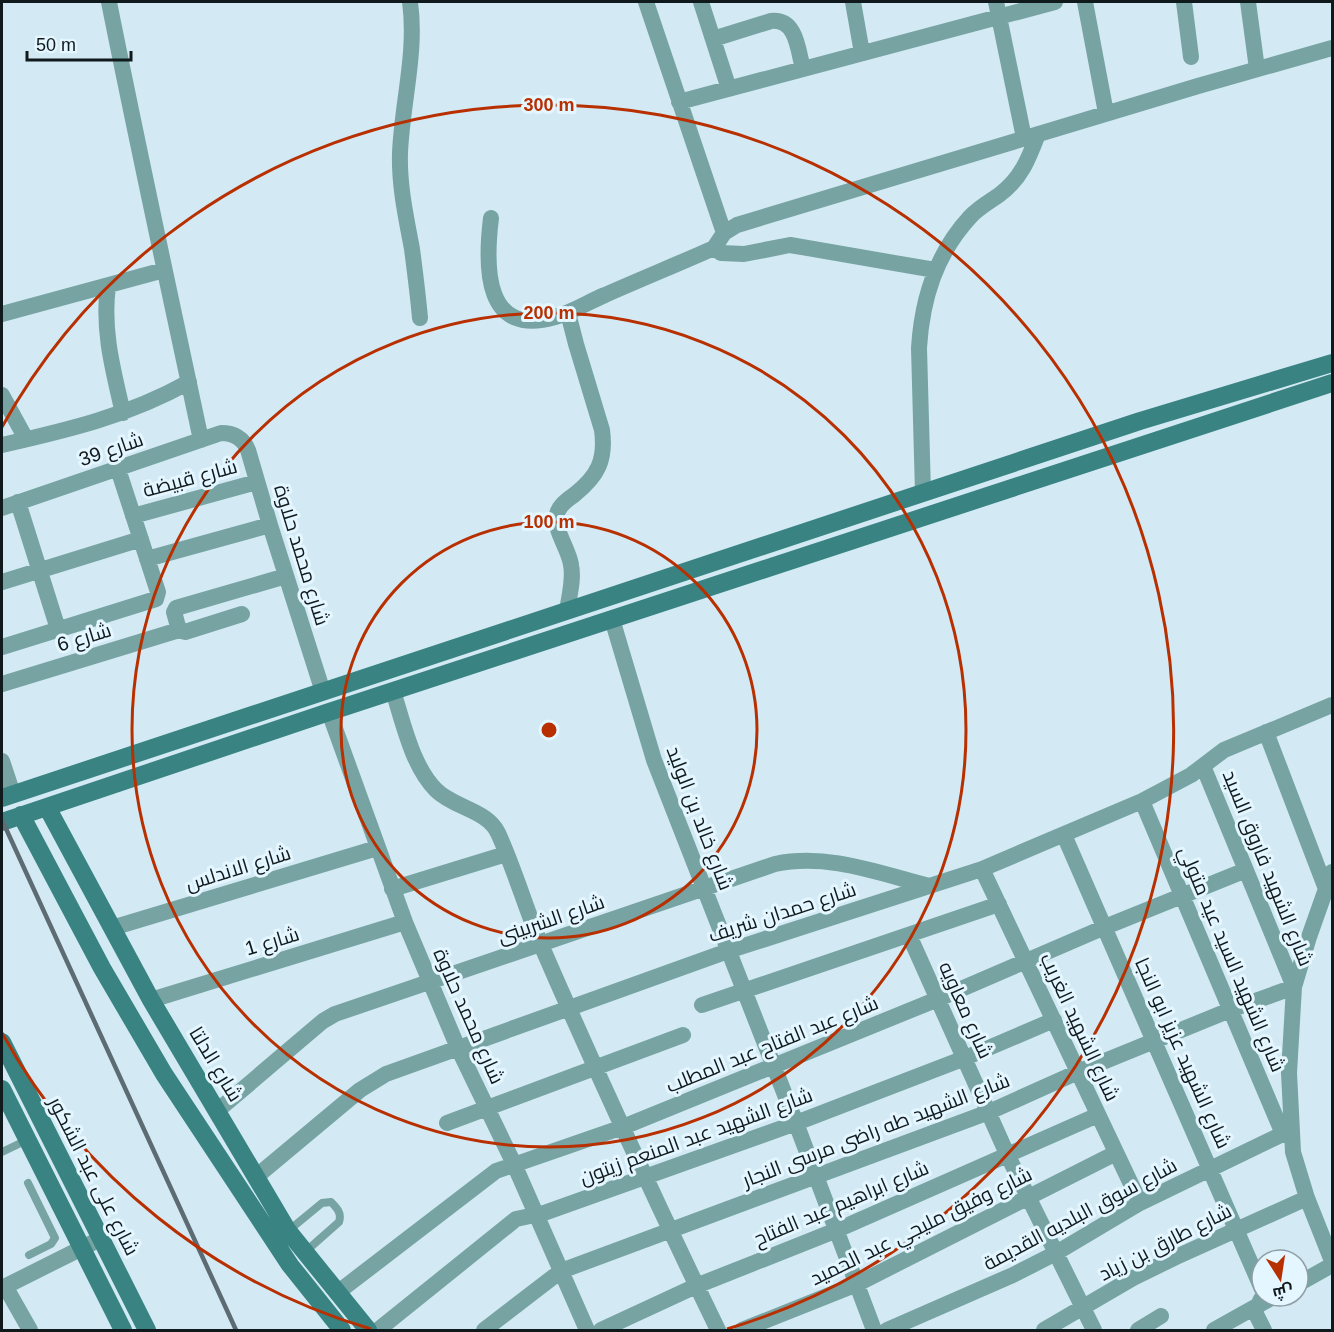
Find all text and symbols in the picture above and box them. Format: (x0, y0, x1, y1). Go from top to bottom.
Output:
scale bar (27, 24, 130, 62)
text: 50 m (36, 35, 76, 55)
text: 300 m (523, 95, 575, 115)
text: 200 m (523, 303, 575, 323)
street label: شارع 39 (76, 428, 147, 473)
street label: شارع قبيضة (140, 455, 240, 504)
street label: شارع محمد حلاوة (267, 482, 334, 629)
text: 100 m (523, 512, 575, 532)
street label: شارع 6 (54, 618, 115, 658)
centre of rings (539, 720, 559, 740)
street label: شارع خالد بن الوليد (660, 743, 738, 894)
street label: شارع الشهيد فاروق السيد (1216, 767, 1317, 970)
street label: شارع الاندلس (183, 842, 294, 897)
street label: شارع الشهيد السيد عيد متولي (1170, 843, 1290, 1077)
street label: شارع حمدان شريف (705, 878, 860, 949)
street label: شارع الشربينى (495, 890, 608, 950)
street label: شارع 1 (242, 922, 303, 962)
street label: شارع محمد حلاوة (427, 945, 509, 1088)
street label: شارع الشهيد الغريب (1033, 950, 1124, 1106)
street label: شارع الشهيد عزيز ابو النجا (1128, 954, 1235, 1153)
street label: شارع معاويه (932, 958, 997, 1063)
street label: شارع عبد الفتاح عبد المطلب (663, 991, 882, 1099)
street label: شارع الدلتا (183, 1023, 247, 1107)
street label: شارع الشهيد طه راضى مرسى النجار (738, 1069, 1014, 1194)
street label: شارع الشهيد عبد المنعم زيتون (576, 1084, 817, 1191)
street label: شارع على عبد الشكور (41, 1092, 143, 1260)
street label: شارع سوق البلديه القديمة (979, 1154, 1182, 1277)
street label: شارع ابراهيم عبد الفتاح (750, 1156, 933, 1253)
street label: شارع وفيق مليجي عبد الحميد (807, 1163, 1038, 1294)
street label: شارع طارق بن زياد (1095, 1199, 1236, 1288)
north arrow (1250, 1248, 1310, 1308)
text: ش (1271, 1281, 1295, 1303)

